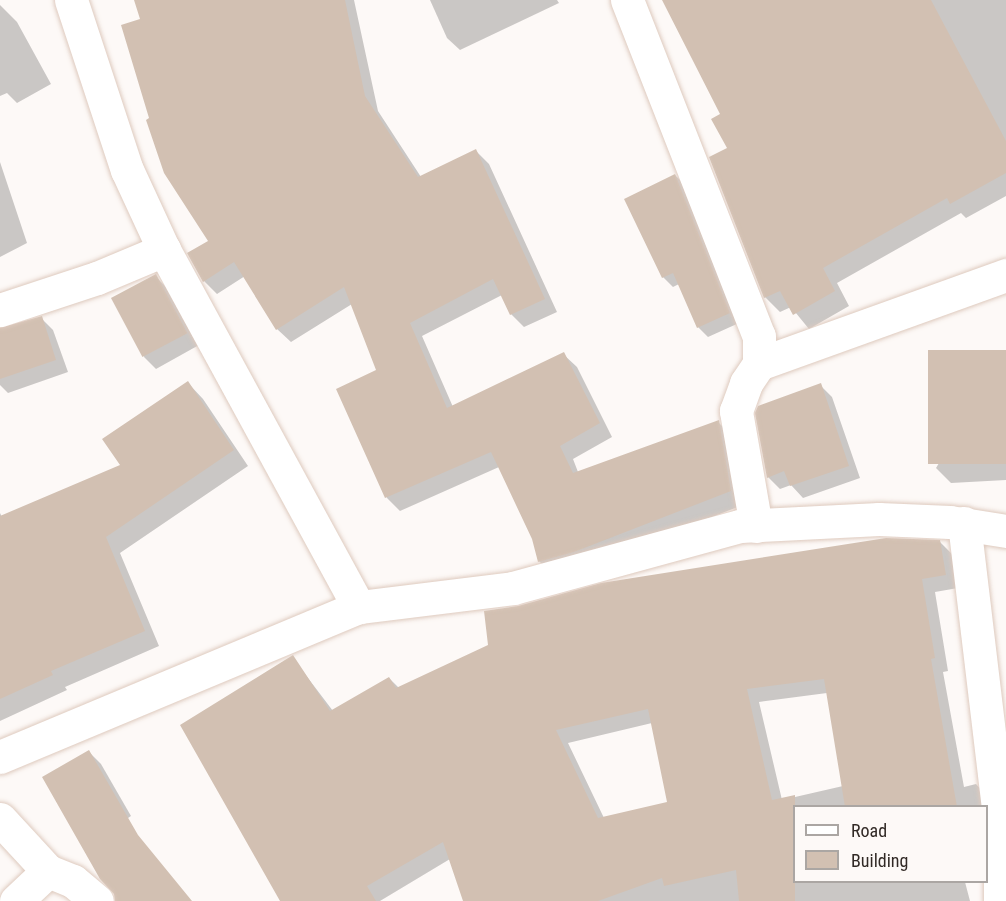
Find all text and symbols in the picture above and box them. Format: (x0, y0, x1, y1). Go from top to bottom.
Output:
legend (793, 805, 988, 883)
text: Road (851, 820, 887, 841)
text: Building (851, 850, 908, 871)

